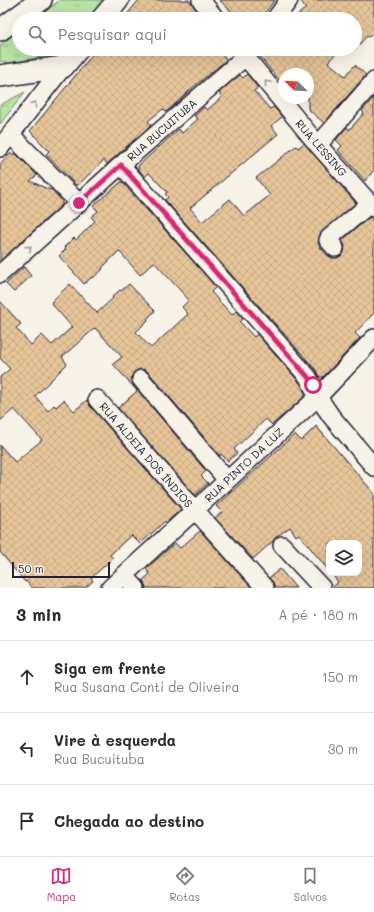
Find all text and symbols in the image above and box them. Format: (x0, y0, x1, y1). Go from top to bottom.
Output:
search box (12, 12, 362, 56)
icon: search (26, 23, 48, 45)
text: Pesquisar aqui (58, 24, 167, 44)
north arrow (278, 68, 314, 104)
one-way arrow (264, 80, 271, 88)
street label: RUA BUCUITUBA (124, 95, 200, 164)
one-way arrow (30, 101, 37, 108)
street label: RUA LESSING (292, 116, 350, 179)
route end (70, 194, 88, 212)
one-way arrow (24, 245, 32, 253)
route start (304, 376, 322, 394)
street label: RUA ALDEIA DOS ÍNDIOS (96, 399, 196, 511)
street label: RUA PINTO DA LUZ (201, 424, 287, 505)
map controls (326, 540, 362, 576)
button: layers (326, 540, 362, 576)
scale bar (12, 560, 110, 579)
text: 50 m (18, 561, 44, 576)
text: 3 min (16, 603, 61, 625)
text: A pé · 180 m (279, 606, 358, 623)
text: Siga em frente (54, 658, 166, 678)
icon: ahead (16, 666, 38, 688)
text: 150 m (322, 668, 358, 685)
text: Rua Susana Conti de Oliveira (54, 678, 240, 695)
text: Vire à esquerda (54, 730, 176, 750)
icon: left (16, 738, 38, 760)
text: 30 m (328, 740, 358, 757)
text: Rua Bucuituba (54, 750, 145, 767)
icon: arrive (16, 810, 38, 832)
text: Chegada ao destino (54, 811, 204, 831)
tab: Mapa (47, 865, 76, 904)
tab: Rotas (170, 865, 200, 904)
tab: Salvos (294, 865, 327, 904)

